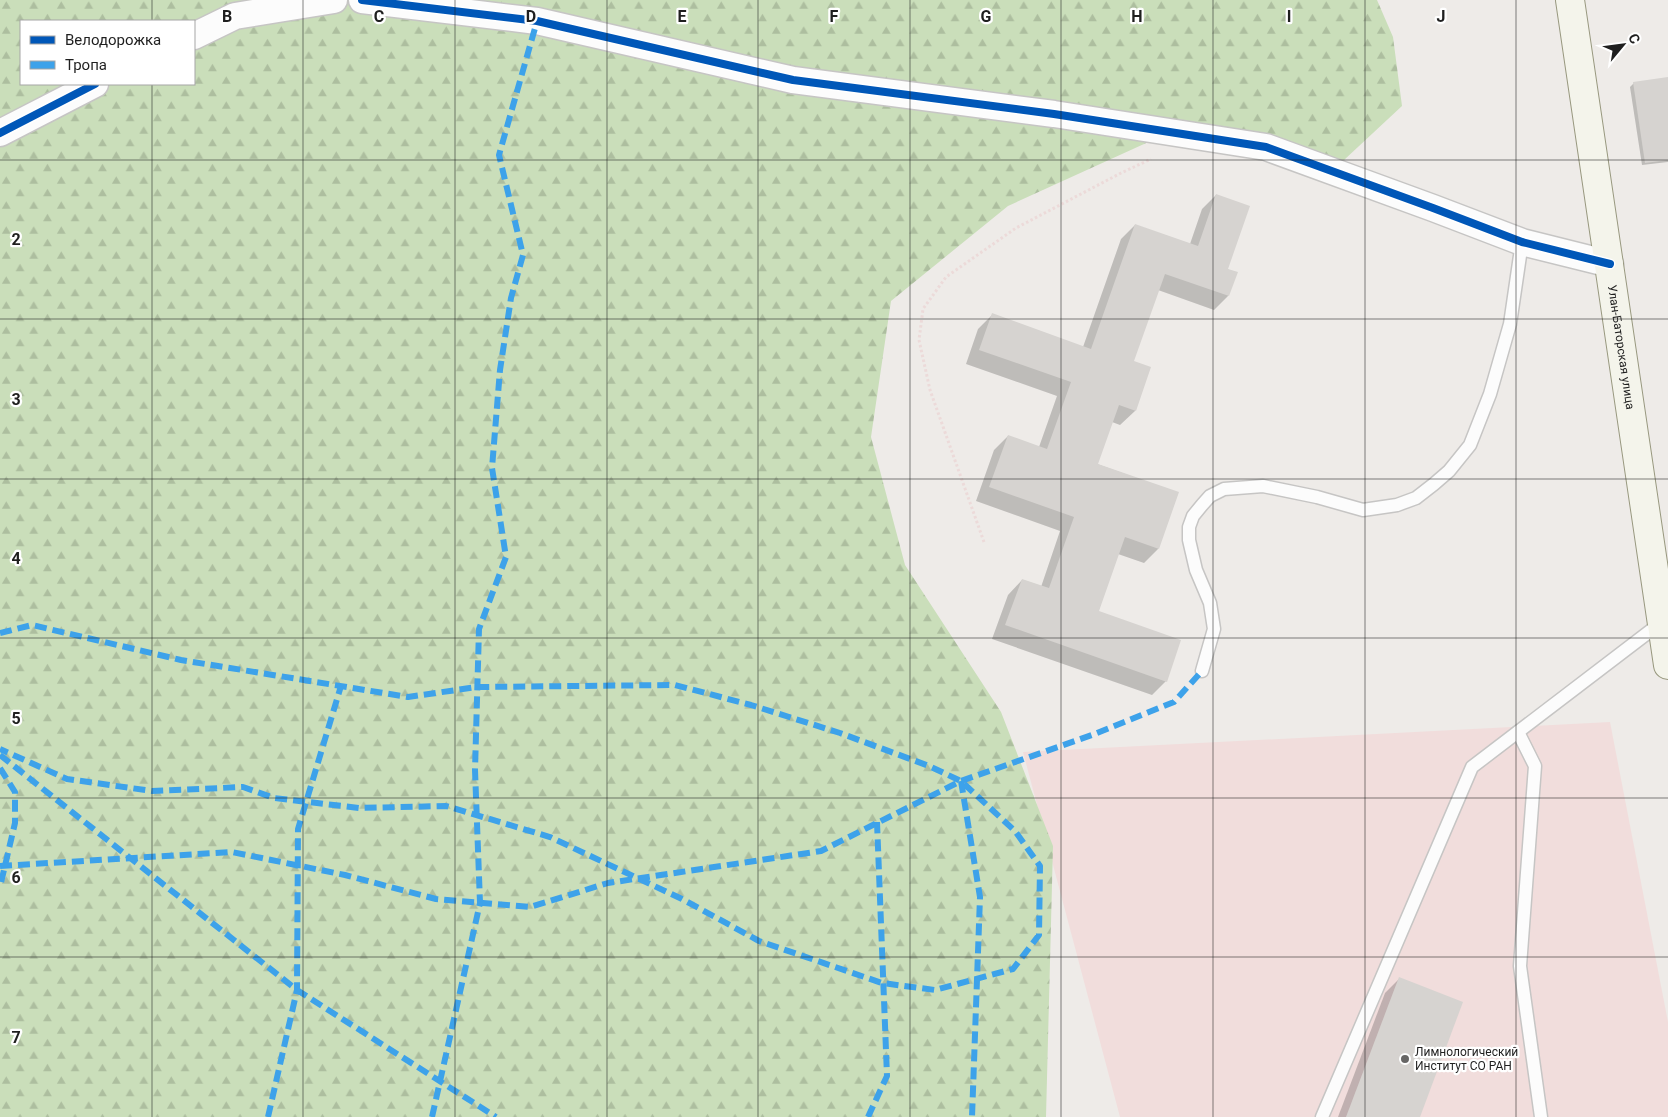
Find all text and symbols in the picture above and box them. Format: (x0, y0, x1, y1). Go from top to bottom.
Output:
text: B (222, 7, 232, 26)
text: C (374, 7, 384, 26)
text: D (526, 7, 536, 26)
text: E (678, 7, 687, 26)
text: F (830, 7, 839, 26)
text: G (981, 7, 992, 26)
text: H (1131, 7, 1143, 26)
text: I (1287, 7, 1291, 26)
text: J (1437, 7, 1445, 26)
legend (20, 20, 195, 85)
north arrow (1598, 20, 1648, 70)
text: Велодорожка (65, 31, 161, 49)
text: С (1625, 31, 1644, 47)
text: Тропа (65, 56, 107, 74)
text: 2 (11, 230, 21, 249)
street label: Улан-Баторская улица (1605, 284, 1637, 411)
text: 3 (11, 390, 21, 409)
text: 4 (11, 549, 21, 568)
text: 5 (11, 709, 21, 728)
text: 6 (11, 868, 21, 887)
text: 7 (11, 1028, 21, 1047)
place label: Лимнологический Институт СО РАН (1415, 1045, 1518, 1073)
marker: Лимнологический Институт СО РАН (1399, 1053, 1411, 1065)

